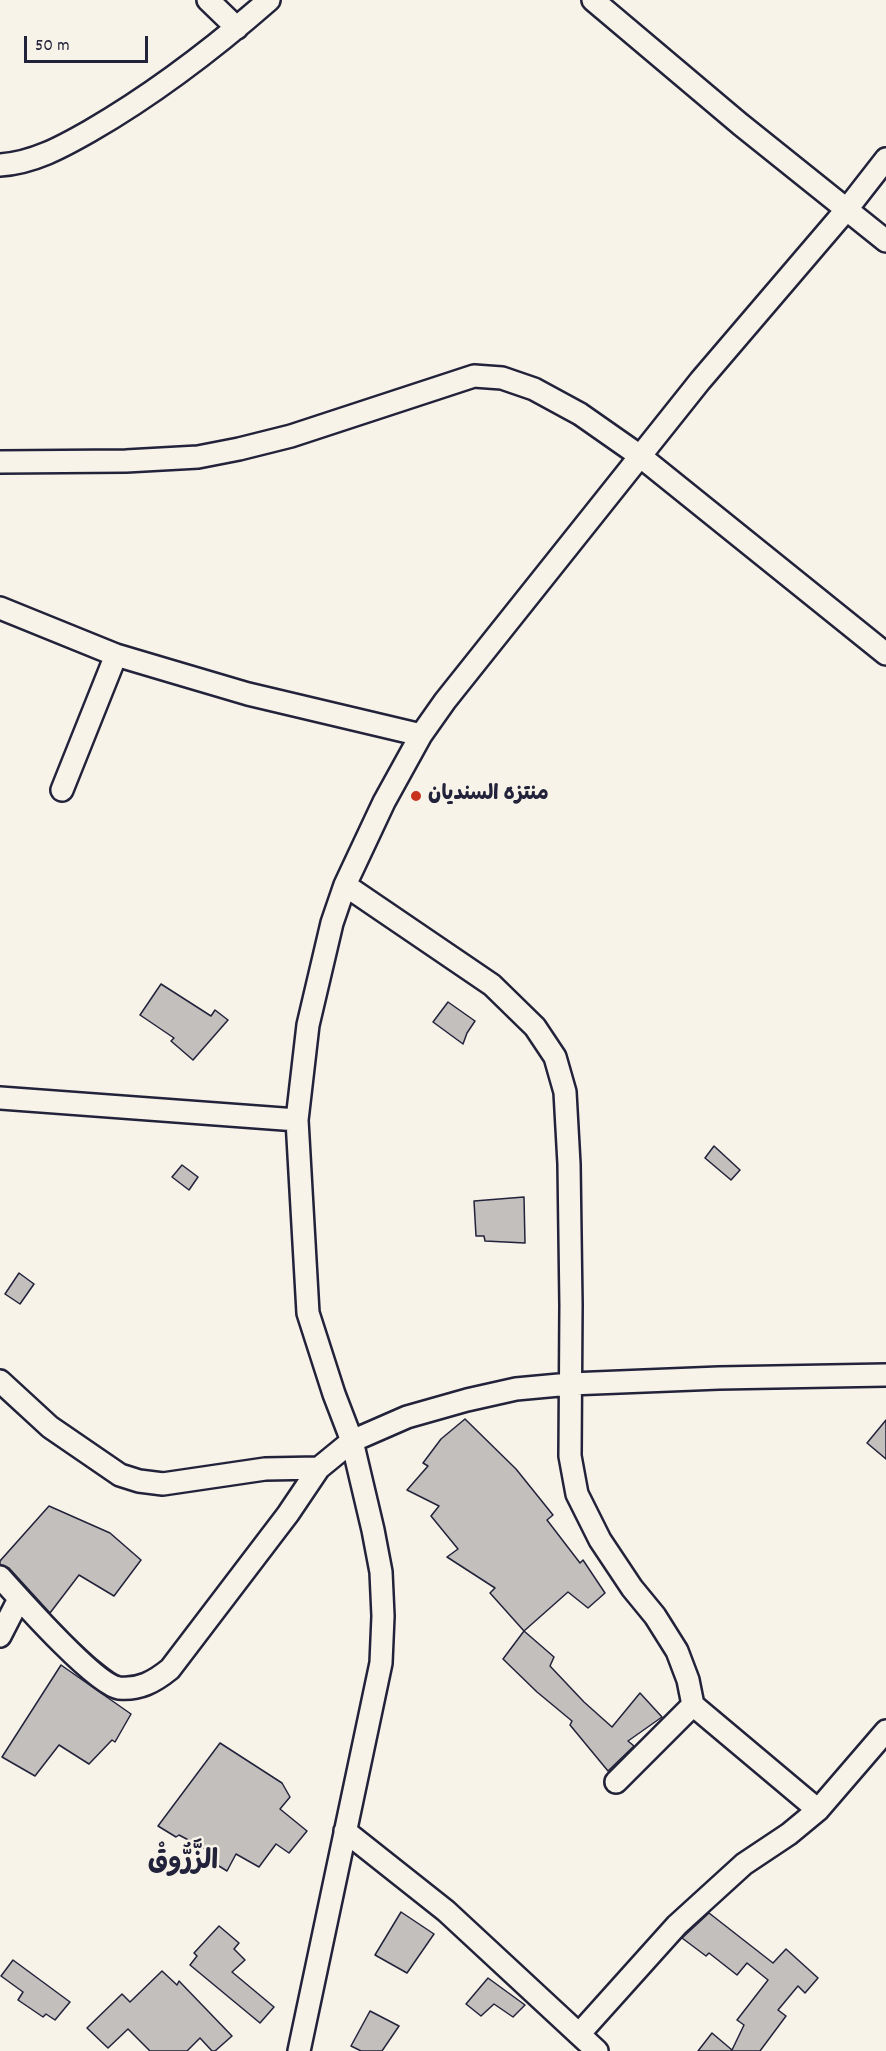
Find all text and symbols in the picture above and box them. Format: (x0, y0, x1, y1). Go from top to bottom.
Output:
scale bar (27, 24, 152, 62)
text: 50 m (35, 34, 70, 59)
place label: منتزه السنديان (428, 783, 549, 809)
marker: منتزه السنديان (409, 789, 423, 803)
district label: الزَّرُّوقْ (148, 1848, 218, 1880)

